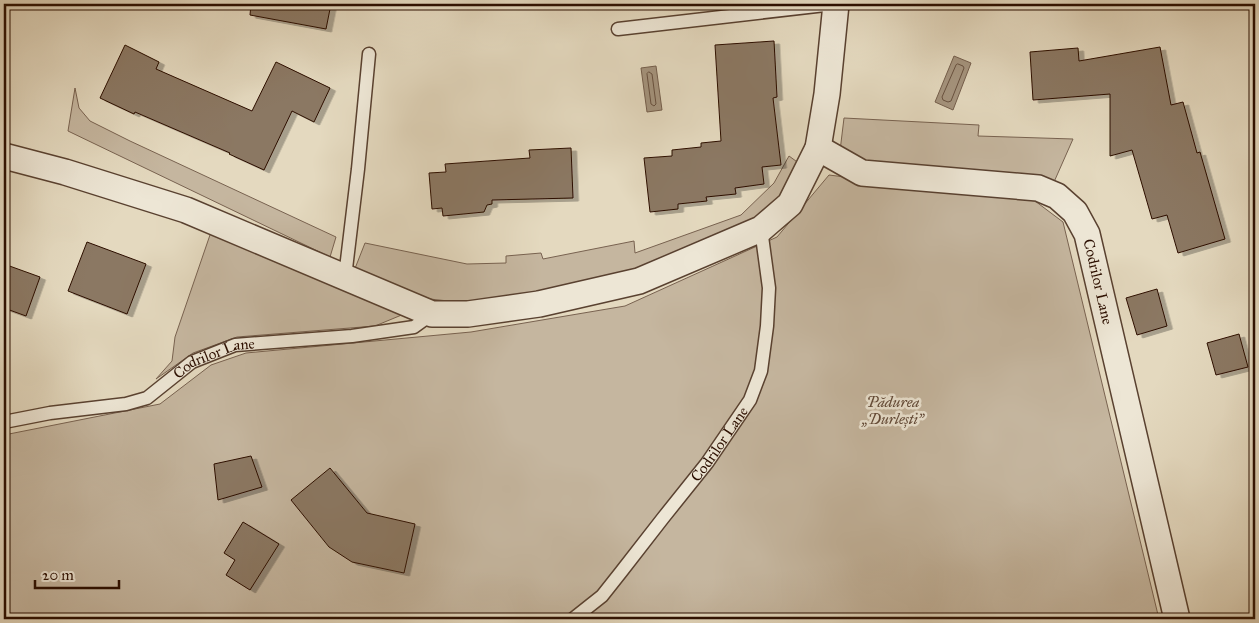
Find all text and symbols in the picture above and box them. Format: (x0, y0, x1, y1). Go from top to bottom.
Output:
street label: Codrilor Lane (1079, 237, 1117, 326)
street label: Codrilor Lane (169, 335, 255, 383)
park label: Pădurea „Durlești” (861, 393, 926, 428)
street label: Codrilor Lane (687, 403, 752, 485)
scale bar (35, 558, 119, 590)
text: 20 m (42, 566, 74, 584)

